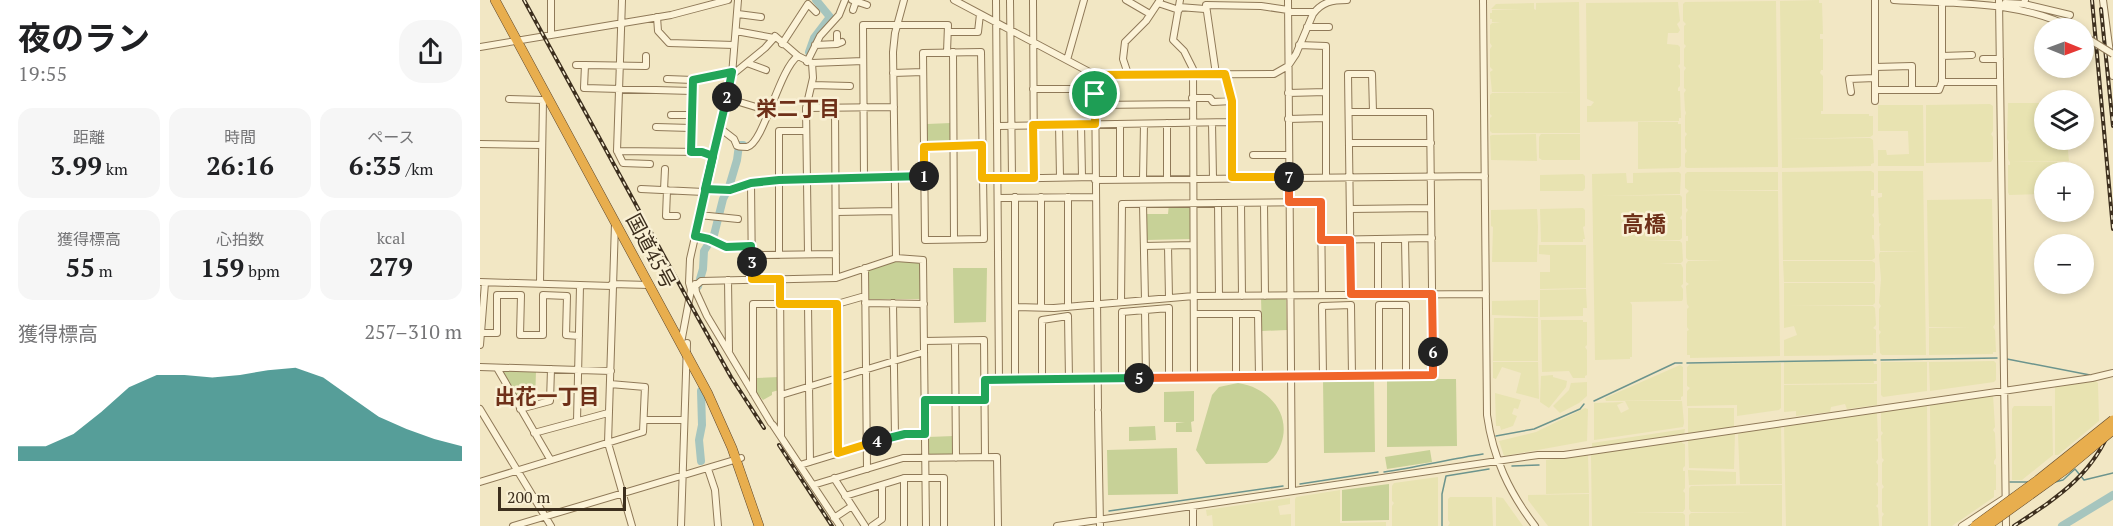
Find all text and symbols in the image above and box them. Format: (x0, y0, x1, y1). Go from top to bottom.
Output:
text: 夜のラン (18, 16, 150, 59)
north arrow (2034, 18, 2094, 78)
map controls (2034, 18, 2094, 294)
button: share (399, 20, 462, 83)
text: 19:55 (18, 60, 67, 87)
pin (1069, 68, 1120, 119)
icon: arrive (1078, 77, 1111, 110)
pin: 2 (712, 82, 742, 112)
text: 2 (722, 86, 732, 108)
button: layers (2034, 90, 2094, 150)
district label: 栄二丁目 (756, 94, 840, 122)
text: 距離 (73, 126, 105, 148)
text: 時間 (224, 126, 256, 148)
text: ペース (367, 126, 415, 148)
text: 3.99 (50, 148, 102, 182)
text: 26:16 (206, 148, 274, 182)
text: 6:35 (349, 148, 402, 182)
text: km (102, 158, 128, 180)
text: /km (402, 158, 433, 180)
pin: 1 (909, 161, 939, 191)
pin: 7 (1274, 162, 1304, 192)
button: + (2034, 162, 2094, 222)
text: 1 (919, 165, 929, 187)
text: 7 (1284, 166, 1294, 188)
street label: 国道45号 (620, 209, 682, 293)
district label: 高橋 (1622, 209, 1666, 238)
text: kcal (377, 227, 405, 249)
text: 獲得標高 (57, 228, 121, 250)
text: 心拍数 (216, 228, 264, 250)
button: − (2034, 234, 2094, 294)
pin: 3 (737, 247, 767, 277)
text: 279 (369, 249, 413, 283)
text: 55 (65, 250, 95, 284)
text: 159 (200, 250, 244, 284)
text: 3 (747, 251, 757, 273)
text: m (95, 260, 113, 282)
text: bpm (244, 260, 280, 282)
text: 257–310 m (364, 318, 462, 345)
text: 獲得標高 (18, 320, 98, 347)
pin: 6 (1418, 337, 1448, 367)
text: 6 (1428, 341, 1438, 363)
pin: 5 (1124, 363, 1154, 393)
text: 5 (1134, 367, 1144, 389)
district label: 出花一丁目 (495, 382, 600, 410)
pin: 4 (862, 426, 892, 456)
text: 4 (872, 430, 882, 452)
scale bar (498, 484, 626, 512)
text: 200 m (507, 486, 550, 508)

